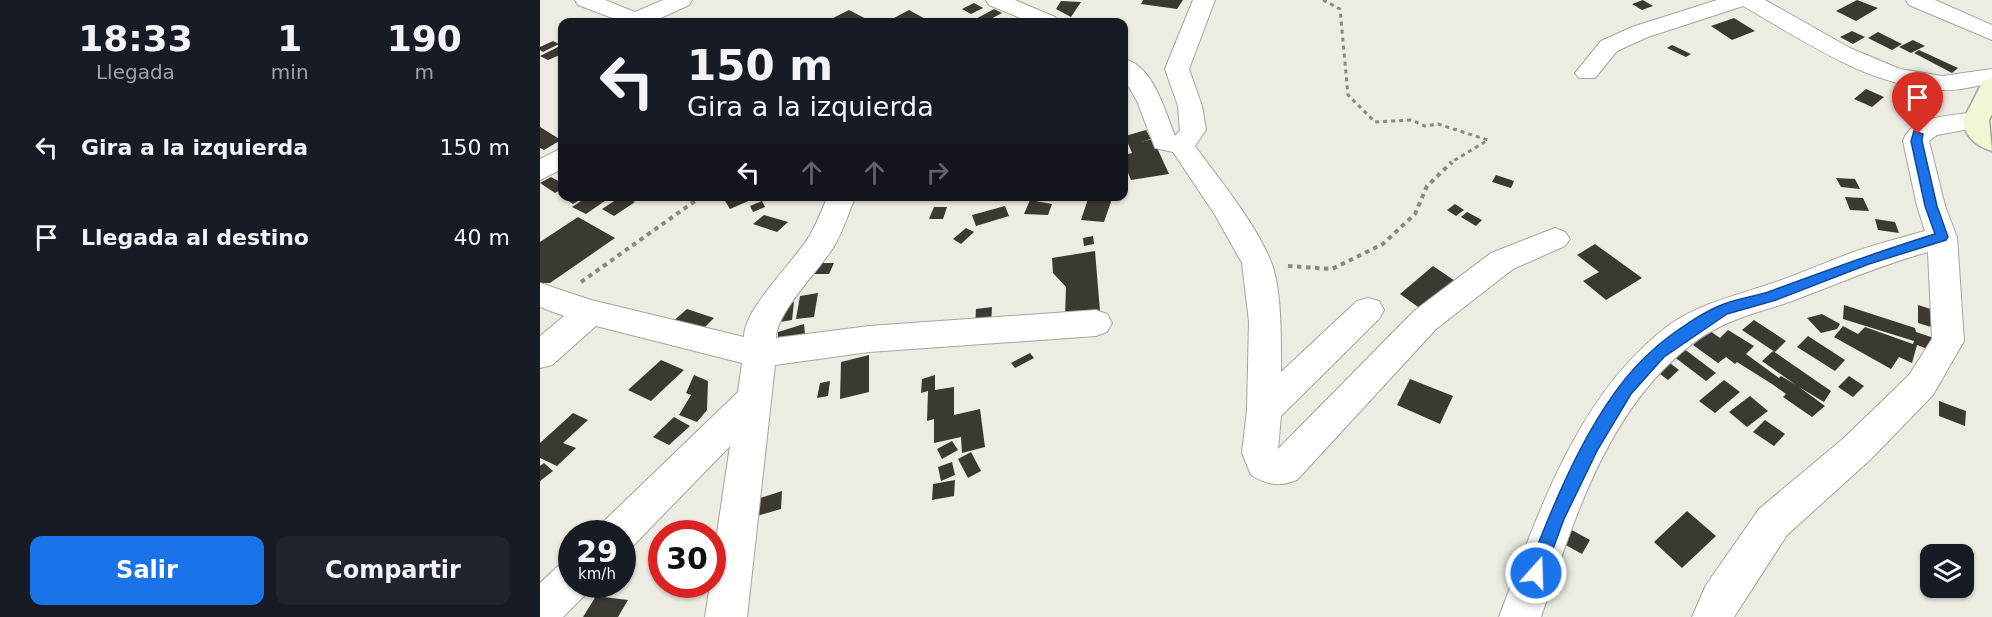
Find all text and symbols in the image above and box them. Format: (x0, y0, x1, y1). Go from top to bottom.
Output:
text: 18:33 (78, 18, 193, 59)
text: 1 (277, 18, 302, 59)
text: 190 (387, 18, 462, 59)
text: 150 m (687, 41, 833, 90)
icon: left (588, 42, 666, 120)
text: Llegada (96, 60, 175, 84)
text: min (271, 60, 309, 84)
text: m (415, 60, 434, 84)
pin (1892, 72, 1943, 134)
icon: arrive (1901, 81, 1934, 114)
text: Gira a la izquierda (687, 91, 934, 122)
icon: left (30, 131, 63, 164)
text: Gira a la izquierda (81, 135, 308, 160)
text: 150 m (440, 135, 510, 160)
icon: left (732, 156, 765, 189)
icon: ahead (795, 156, 828, 189)
icon: ahead (858, 156, 891, 189)
icon: right (921, 156, 954, 189)
icon: arrive (30, 221, 63, 254)
text: Llegada al destino (81, 225, 309, 250)
text: 40 m (454, 225, 510, 250)
speed limit sign: 30 (648, 520, 726, 598)
text: 29 (576, 534, 618, 569)
button: Salir (30, 536, 264, 605)
button: Compartir (276, 536, 510, 605)
position arrow (1504, 541, 1568, 605)
map controls (1920, 544, 1974, 598)
button: layers (1920, 544, 1974, 598)
text: km/h (578, 565, 616, 583)

